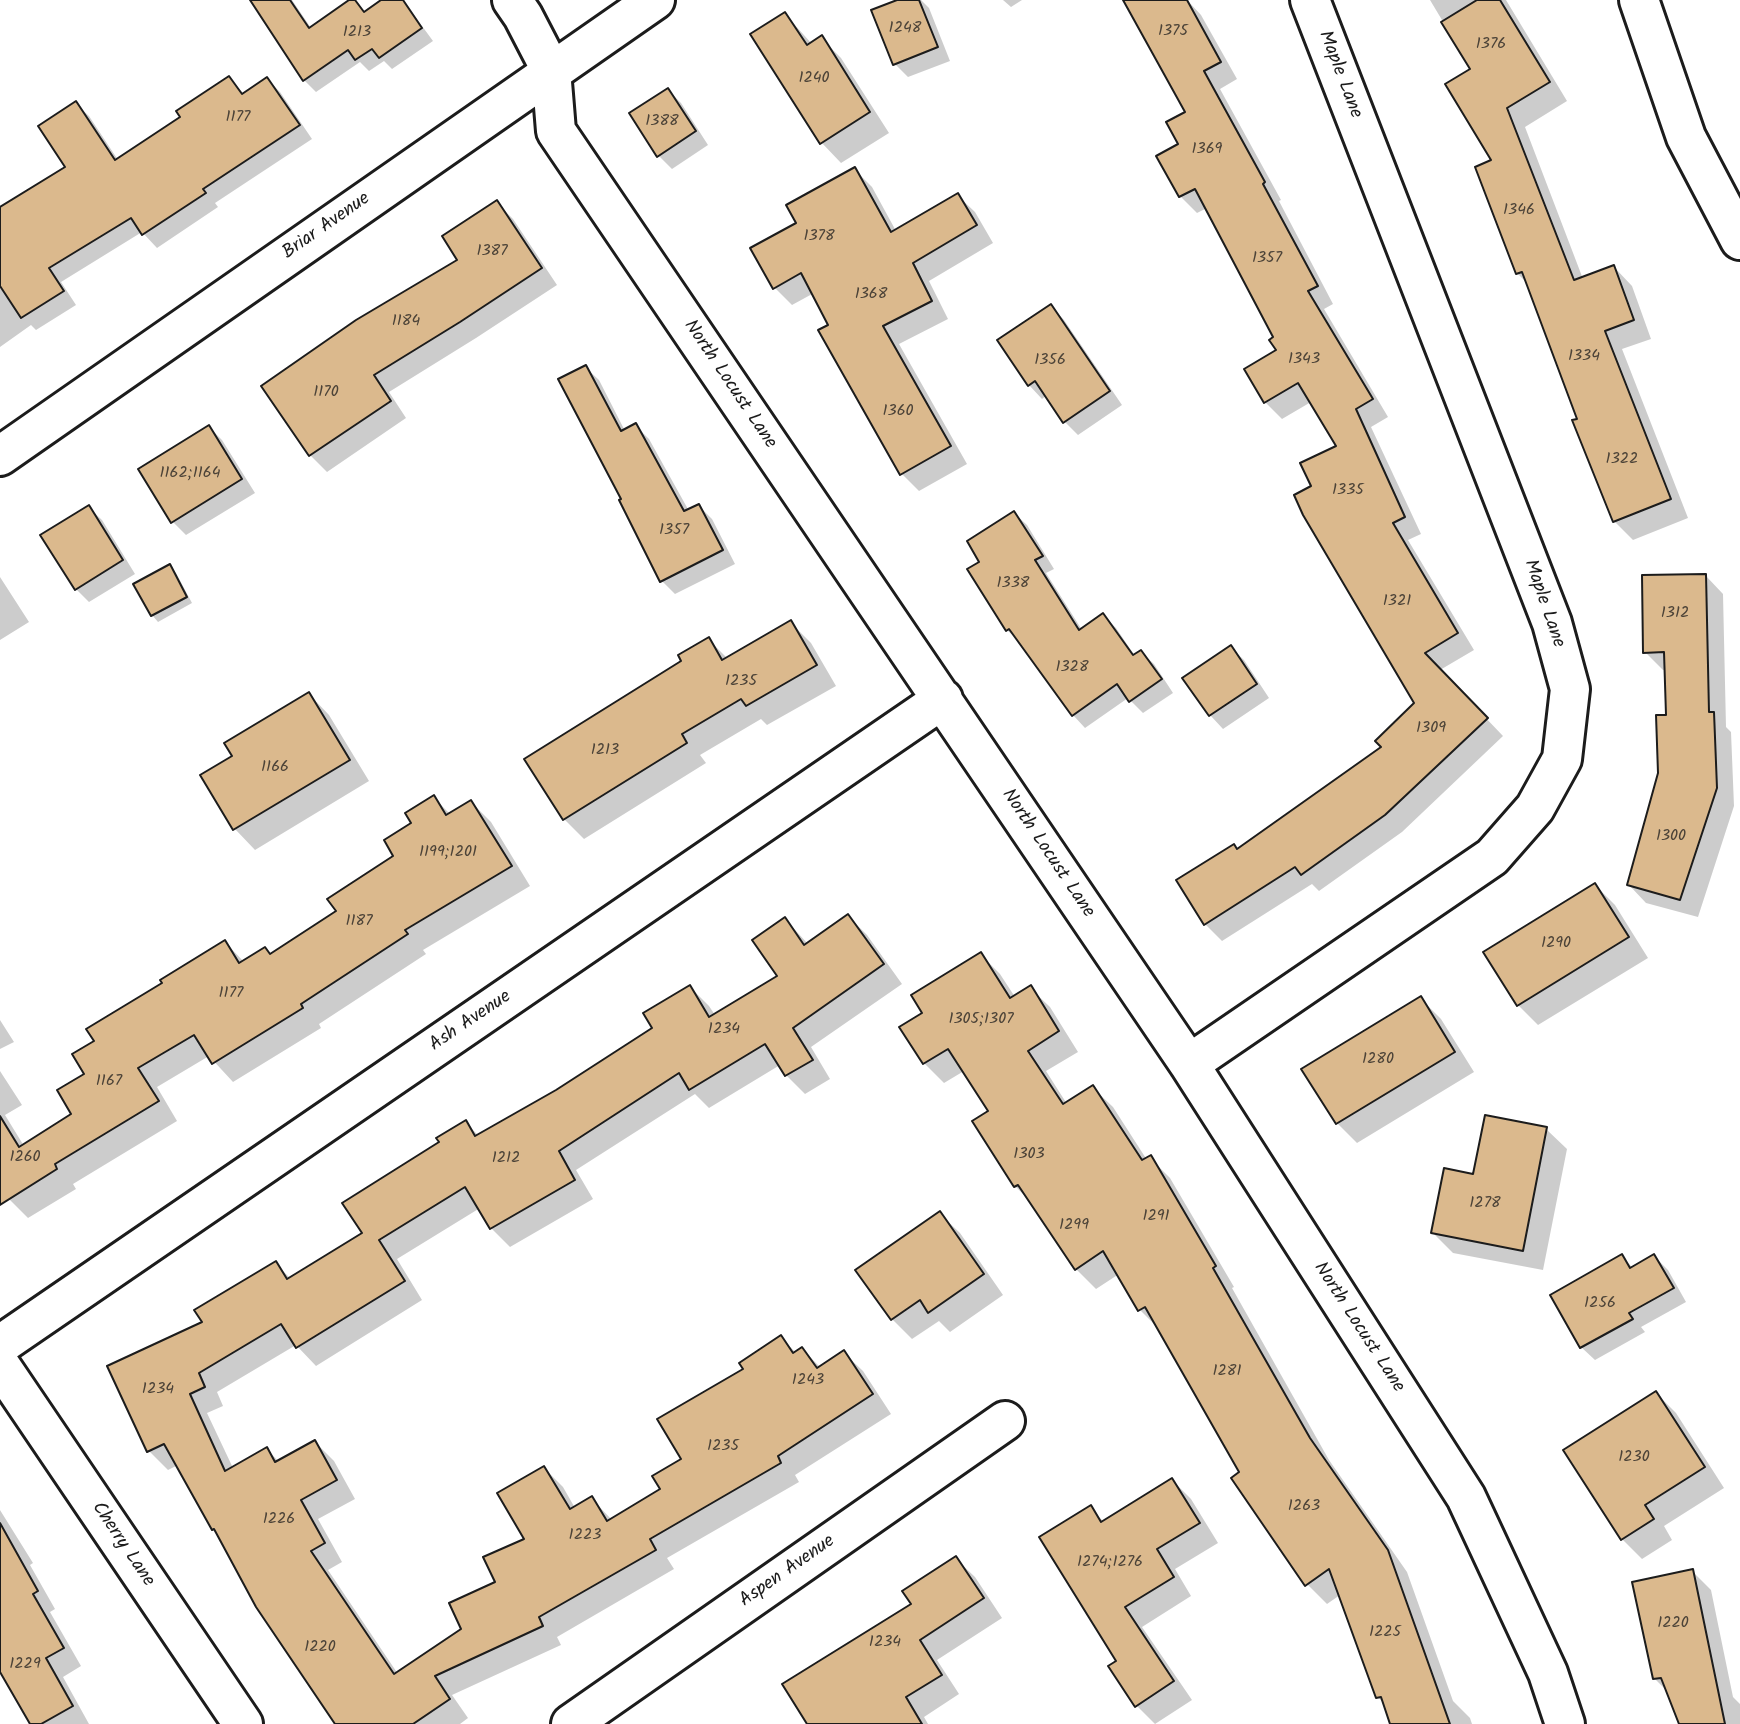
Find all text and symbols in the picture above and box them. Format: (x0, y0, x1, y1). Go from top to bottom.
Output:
house number: 1248 (889, 19, 921, 39)
house number: 1375 (1158, 22, 1188, 42)
house number: 1213 (343, 23, 371, 43)
street label: Maple Lane (1312, 28, 1366, 122)
house number: 1376 (1476, 35, 1506, 55)
house number: 1240 (798, 69, 830, 89)
house number: 1177 (226, 108, 250, 128)
house number: 1388 (645, 112, 679, 132)
house number: 1369 (1192, 140, 1222, 160)
street label: Briar Avenue (279, 189, 375, 265)
house number: 1346 (1503, 201, 1535, 221)
house number: 1378 (803, 227, 835, 247)
house number: 1387 (476, 242, 508, 262)
house number: 1357 (1252, 249, 1282, 269)
house number: 1368 (855, 285, 887, 305)
house number: 1184 (392, 312, 420, 332)
street label: North Locust Lane (677, 316, 781, 454)
house number: 1334 (1568, 347, 1600, 367)
house number: 1343 (1288, 350, 1320, 370)
house number: 1356 (1034, 351, 1066, 371)
house number: 1170 (313, 383, 339, 403)
house number: 1360 (882, 402, 914, 422)
house number: 1322 (1606, 450, 1638, 470)
house number: 1162;1164 (160, 464, 220, 484)
house number: 1335 (1332, 481, 1364, 501)
house number: 1357 (659, 521, 689, 541)
street label: Maple Lane (1517, 557, 1569, 651)
house number: 1338 (997, 574, 1029, 594)
house number: 1321 (1383, 592, 1411, 612)
house number: 1312 (1661, 604, 1689, 624)
house number: 1328 (1055, 658, 1089, 678)
house number: 1235 (725, 672, 757, 692)
house number: 1309 (1416, 719, 1446, 739)
house number: 1213 (591, 741, 619, 761)
house number: 1166 (261, 758, 289, 778)
street label: North Locust Lane (995, 785, 1099, 923)
house number: 1300 (1656, 827, 1686, 847)
house number: 1199;1201 (419, 843, 477, 863)
house number: 1187 (345, 912, 373, 932)
house number: 1290 (1541, 934, 1571, 954)
house number: 1177 (219, 984, 243, 1004)
street label: Ash Avenue (426, 986, 516, 1058)
house number: 1305;1307 (948, 1010, 1014, 1030)
house number: 1234 (708, 1020, 740, 1040)
house number: 1280 (1362, 1050, 1394, 1070)
house number: 1167 (96, 1072, 122, 1092)
house number: 1303 (1013, 1145, 1045, 1165)
house number: 1260 (9, 1148, 41, 1168)
house number: 1212 (492, 1149, 520, 1169)
house number: 1278 (1469, 1194, 1501, 1214)
house number: 1291 (1142, 1207, 1170, 1227)
house number: 1299 (1059, 1216, 1089, 1236)
street label: North Locust Lane (1307, 1259, 1409, 1397)
house number: 1256 (1584, 1294, 1616, 1314)
house number: 1281 (1213, 1362, 1241, 1382)
house number: 1243 (792, 1371, 824, 1391)
house number: 1234 (142, 1380, 174, 1400)
house number: 1235 (707, 1437, 739, 1457)
house number: 1230 (1618, 1448, 1650, 1468)
house number: 1263 (1288, 1497, 1320, 1517)
street label: Cherry Lane (85, 1498, 159, 1592)
house number: 1226 (263, 1510, 295, 1530)
house number: 1223 (569, 1526, 601, 1546)
street label: Aspen Avenue (736, 1531, 840, 1613)
house number: 1274;1276 (1077, 1553, 1143, 1573)
house number: 1220 (1657, 1614, 1689, 1634)
house number: 1225 (1369, 1623, 1401, 1643)
house number: 1234 (869, 1633, 901, 1653)
house number: 1220 (304, 1638, 336, 1658)
house number: 1229 (9, 1655, 41, 1675)

